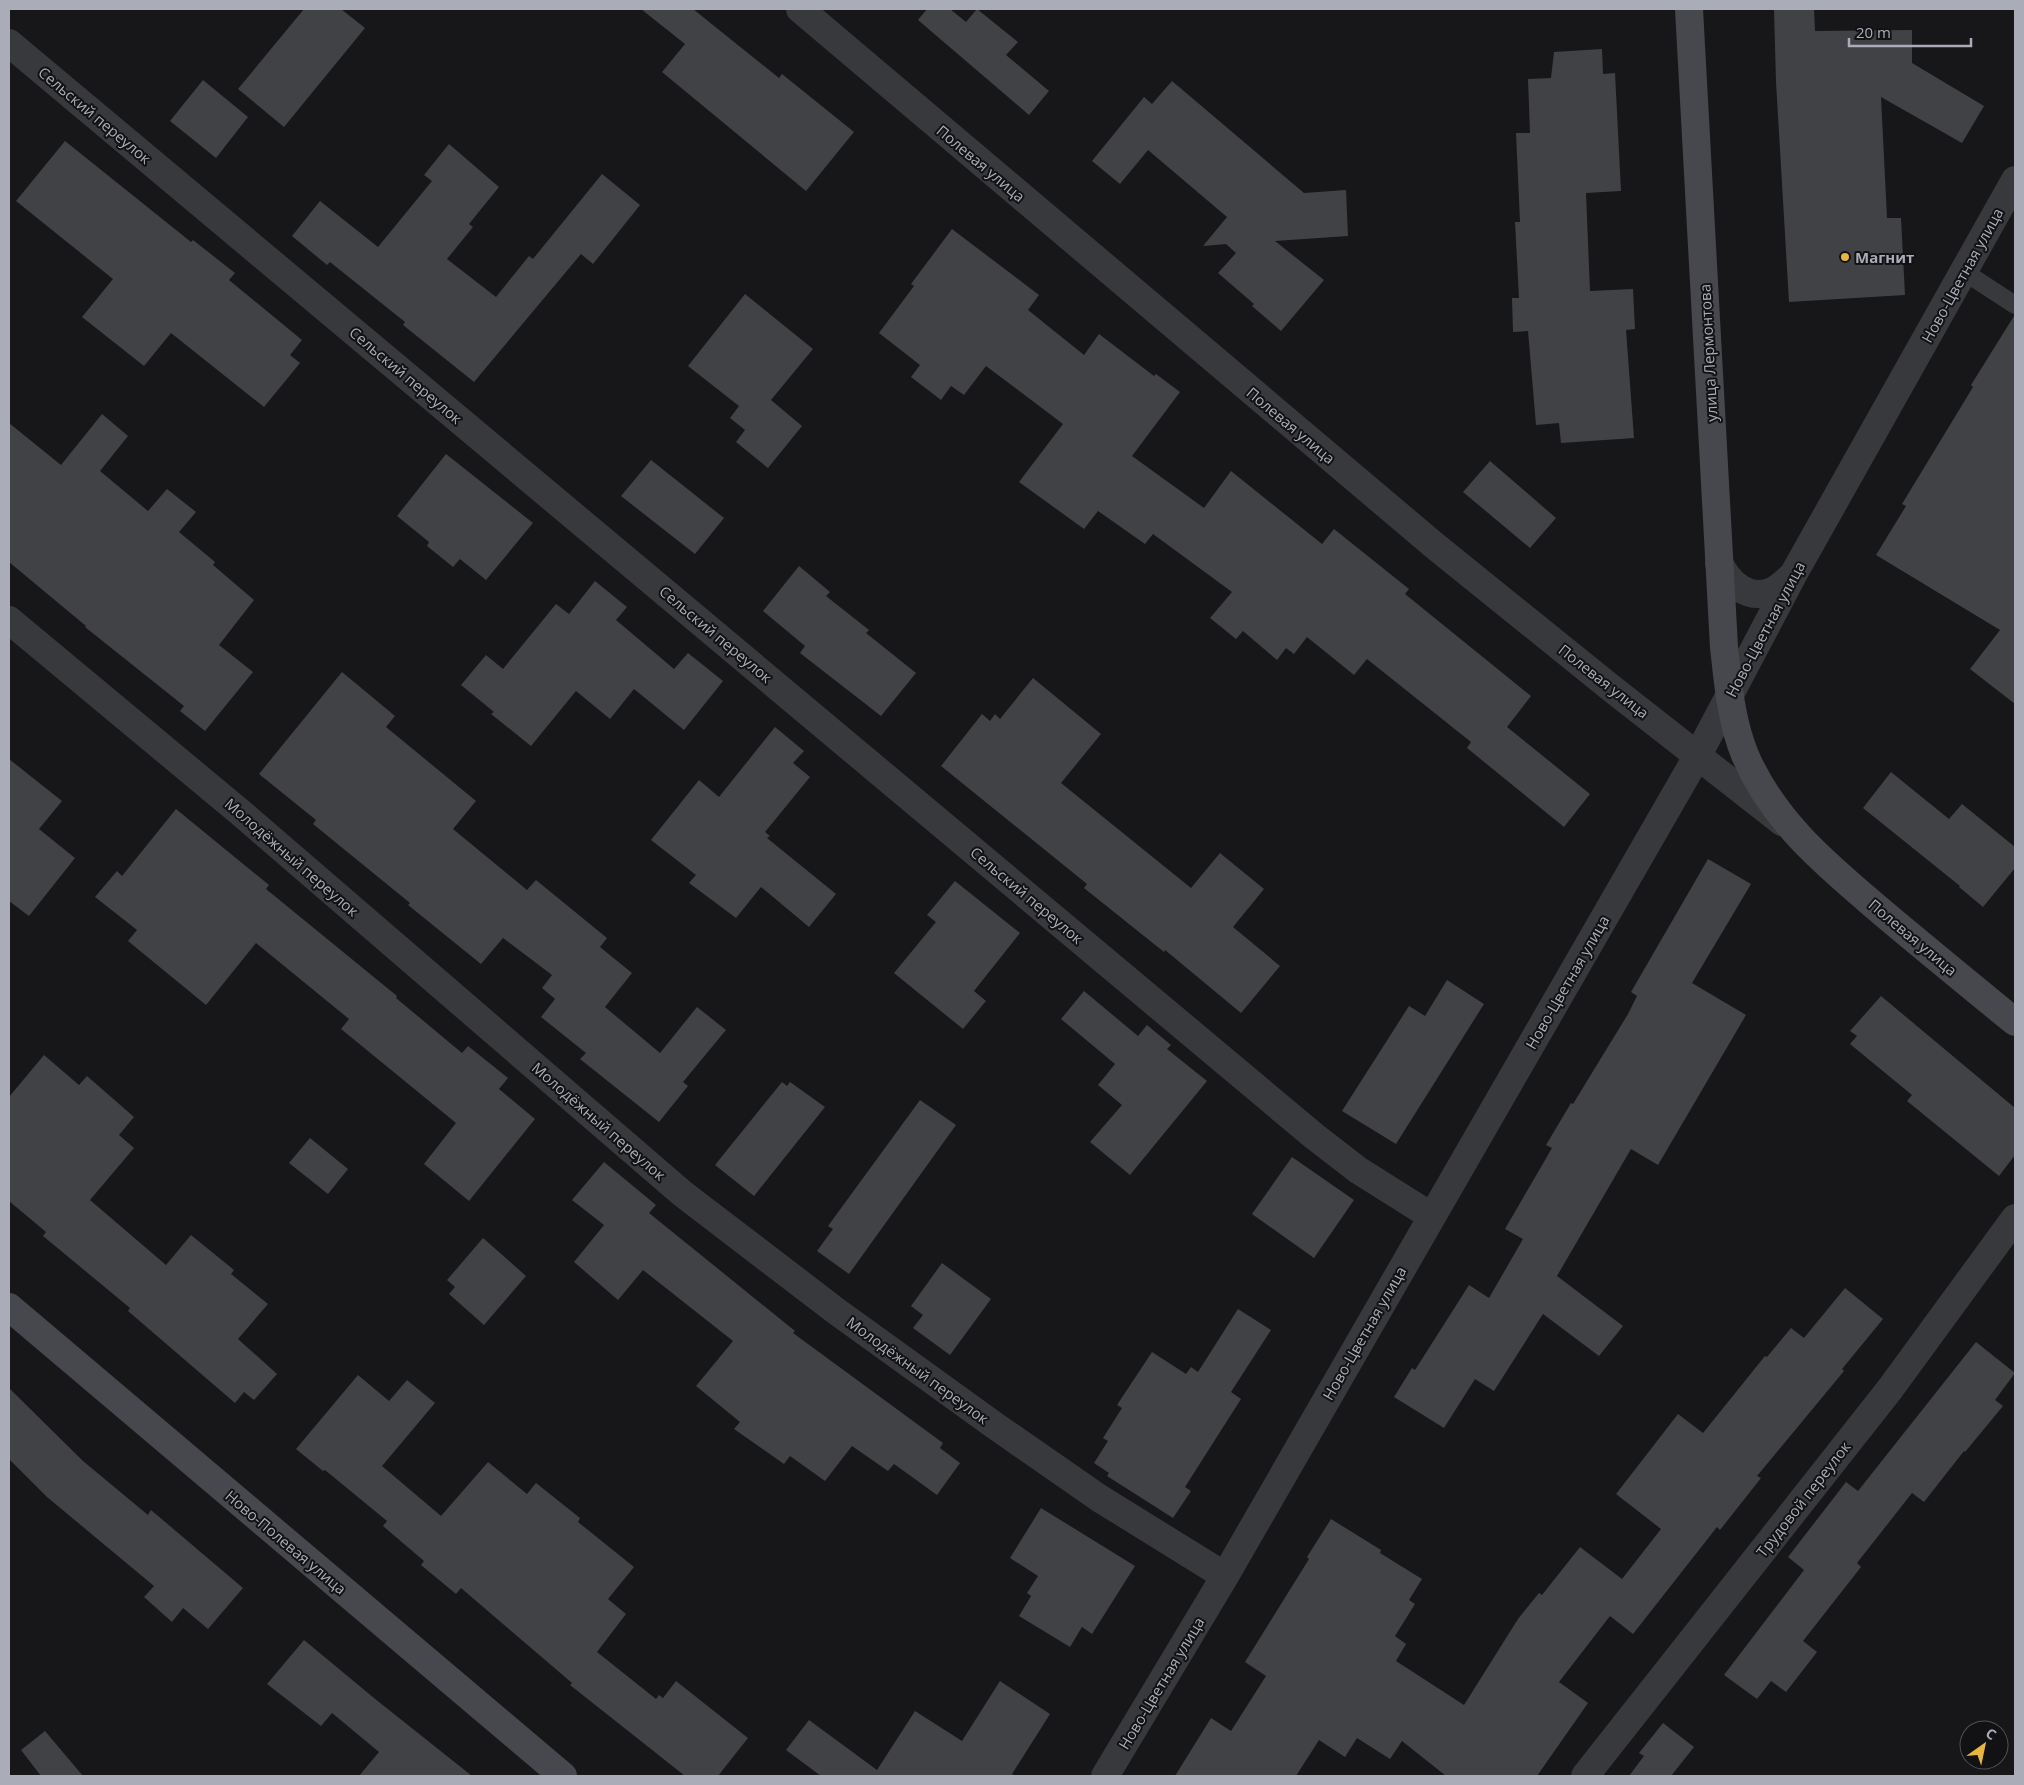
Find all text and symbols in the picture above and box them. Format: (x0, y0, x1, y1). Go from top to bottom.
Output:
scale bar (1849, 15, 1972, 47)
text: 20 m (1856, 22, 1891, 42)
street label: Сельский переулок (34, 62, 156, 168)
street label: Полевая улица (933, 120, 1029, 206)
street label: Ново-Цветная улица (1917, 204, 2007, 346)
place label: Магнит (1855, 247, 1914, 267)
marker: Магнит (1839, 251, 1851, 263)
street label: улица Лермонтова (1694, 284, 1722, 422)
street label: Сельский переулок (345, 322, 467, 428)
street label: Полевая улица (1243, 382, 1339, 468)
street label: Ново-Цветная улица (1721, 558, 1809, 700)
street label: Сельский переулок (655, 581, 777, 687)
street label: Полевая улица (1555, 639, 1653, 723)
street label: Молодёжный переулок (221, 793, 363, 921)
street label: Сельский переулок (966, 842, 1088, 948)
street label: Полевая улица (1865, 894, 1961, 980)
street label: Ново-Цветная улица (1521, 912, 1613, 1052)
street label: Молодёжный переулок (528, 1057, 670, 1185)
street label: Ново-Цветная улица (1318, 1263, 1410, 1403)
street label: Молодёжный переулок (843, 1312, 993, 1428)
street label: Трудовой переулок (1751, 1437, 1855, 1561)
street label: Ново-Полевая улица (221, 1485, 351, 1599)
street label: Ново-Цветная улица (1114, 1613, 1208, 1753)
north arrow (1959, 1720, 2009, 1770)
text: С (1982, 1723, 2000, 1744)

